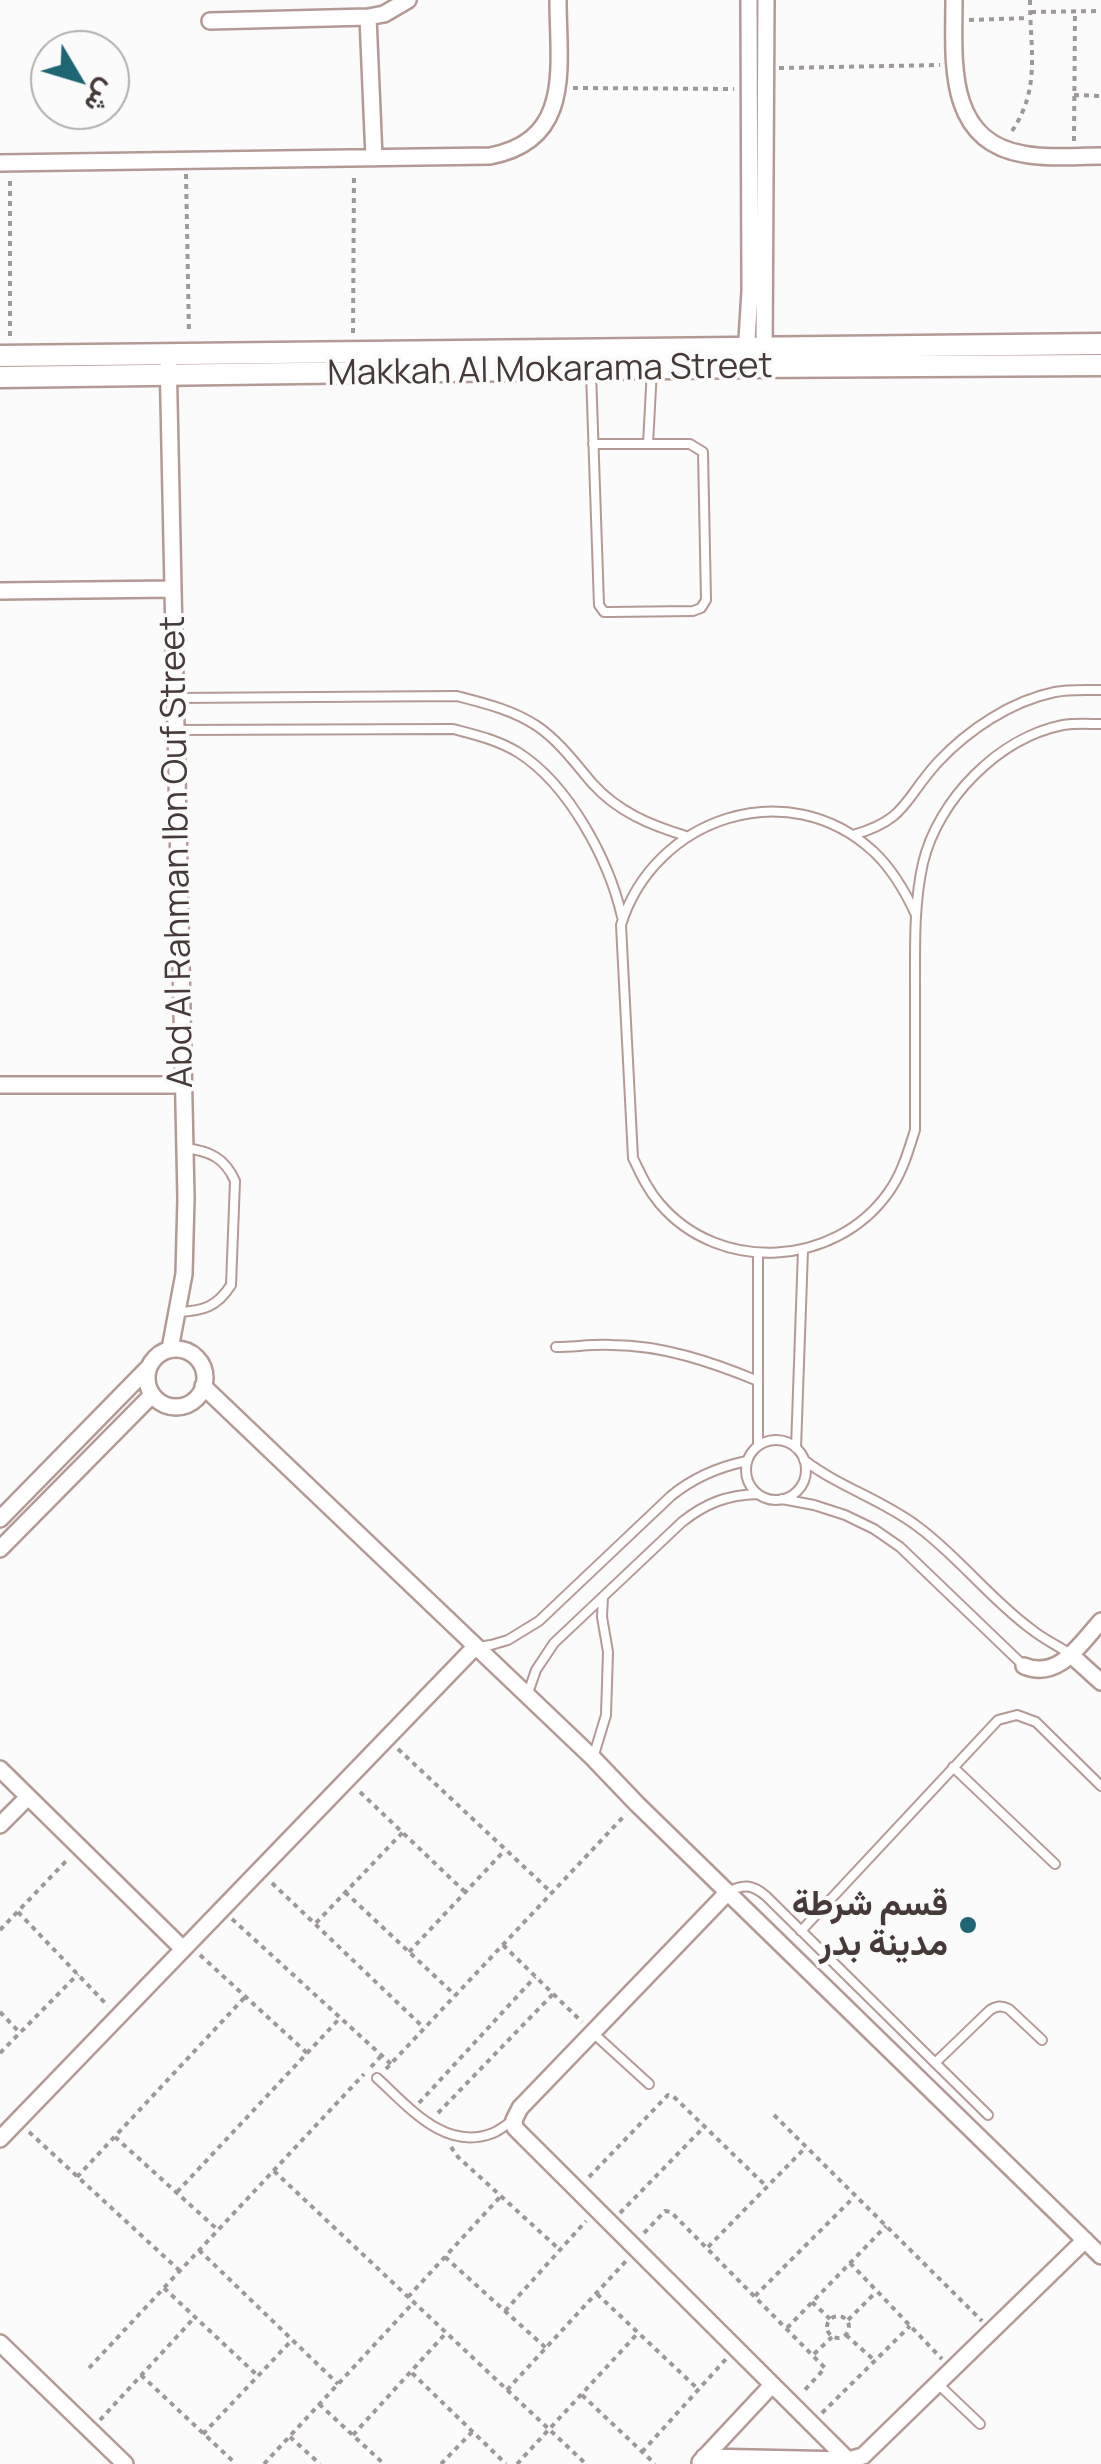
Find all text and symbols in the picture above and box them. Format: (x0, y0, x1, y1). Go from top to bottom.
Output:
north arrow (30, 30, 130, 130)
text: ش (77, 72, 127, 122)
street label: Makkah Al Mokarama Street (327, 346, 773, 396)
street label: Abd Al Rahman Ibn Ouf Street (153, 616, 203, 1088)
place label: قسم شرطة مدينة بدر (792, 1884, 948, 1966)
marker: قسم شرطة مدينة بدر (957, 1914, 979, 1936)

